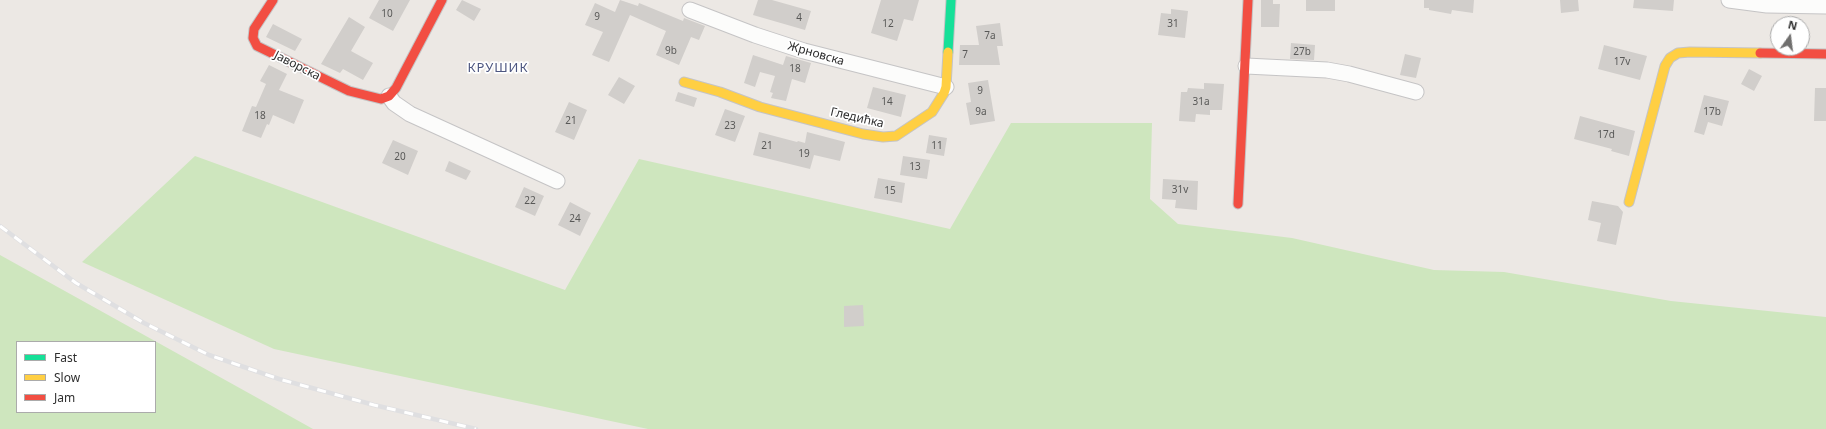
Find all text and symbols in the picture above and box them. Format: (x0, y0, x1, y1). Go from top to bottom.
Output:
house number: 10 (381, 8, 393, 20)
house number: 9 (594, 11, 600, 23)
house number: 4 (796, 12, 802, 24)
north arrow (1770, 16, 1810, 56)
text: N (1787, 16, 1799, 33)
house number: 12 (882, 18, 894, 30)
house number: 31 (1167, 18, 1179, 30)
house number: 7a (984, 30, 996, 42)
street label: Жрновска (786, 39, 846, 69)
house number: 9b (665, 45, 677, 57)
house number: 27b (1293, 46, 1311, 58)
street label: Јаворска (272, 48, 322, 84)
house number: 7 (962, 49, 968, 61)
house number: 17v (1614, 56, 1630, 68)
district label: КРУШИК (467, 60, 529, 76)
house number: 18 (789, 63, 801, 75)
house number: 9 (977, 85, 983, 97)
house number: 14 (881, 96, 893, 108)
house number: 31a (1192, 96, 1210, 108)
street label: Гледићка (829, 105, 885, 131)
house number: 9a (975, 106, 987, 118)
house number: 17b (1703, 106, 1721, 118)
house number: 18 (254, 110, 266, 122)
house number: 21 (565, 115, 577, 127)
house number: 23 (724, 120, 736, 132)
house number: 17d (1597, 129, 1615, 141)
house number: 21 (761, 140, 773, 152)
house number: 11 (931, 140, 943, 152)
house number: 19 (798, 148, 810, 160)
house number: 20 (394, 151, 406, 163)
house number: 13 (909, 161, 921, 173)
house number: 31v (1172, 184, 1188, 196)
house number: 15 (884, 185, 896, 197)
house number: 22 (524, 195, 536, 207)
house number: 24 (569, 213, 581, 225)
legend (16, 341, 156, 413)
text: Fast (54, 349, 77, 366)
text: Slow (54, 369, 80, 386)
text: Jam (54, 389, 75, 406)

